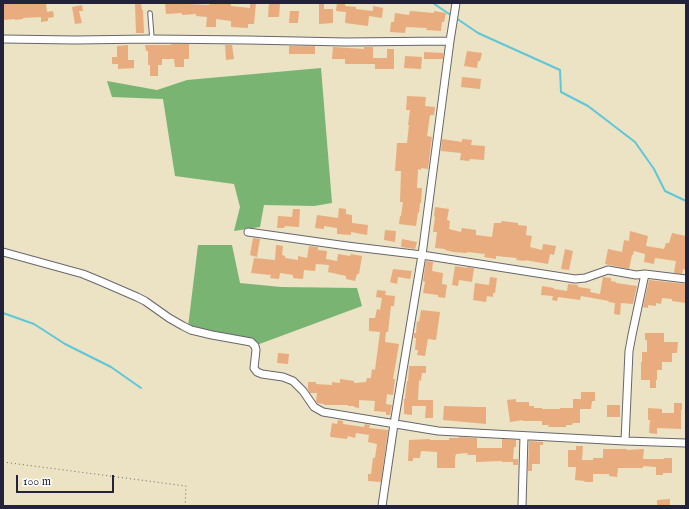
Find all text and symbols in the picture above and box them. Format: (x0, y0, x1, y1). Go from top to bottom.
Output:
scale bar (18, 467, 116, 493)
text: 100 m (23, 474, 51, 489)

